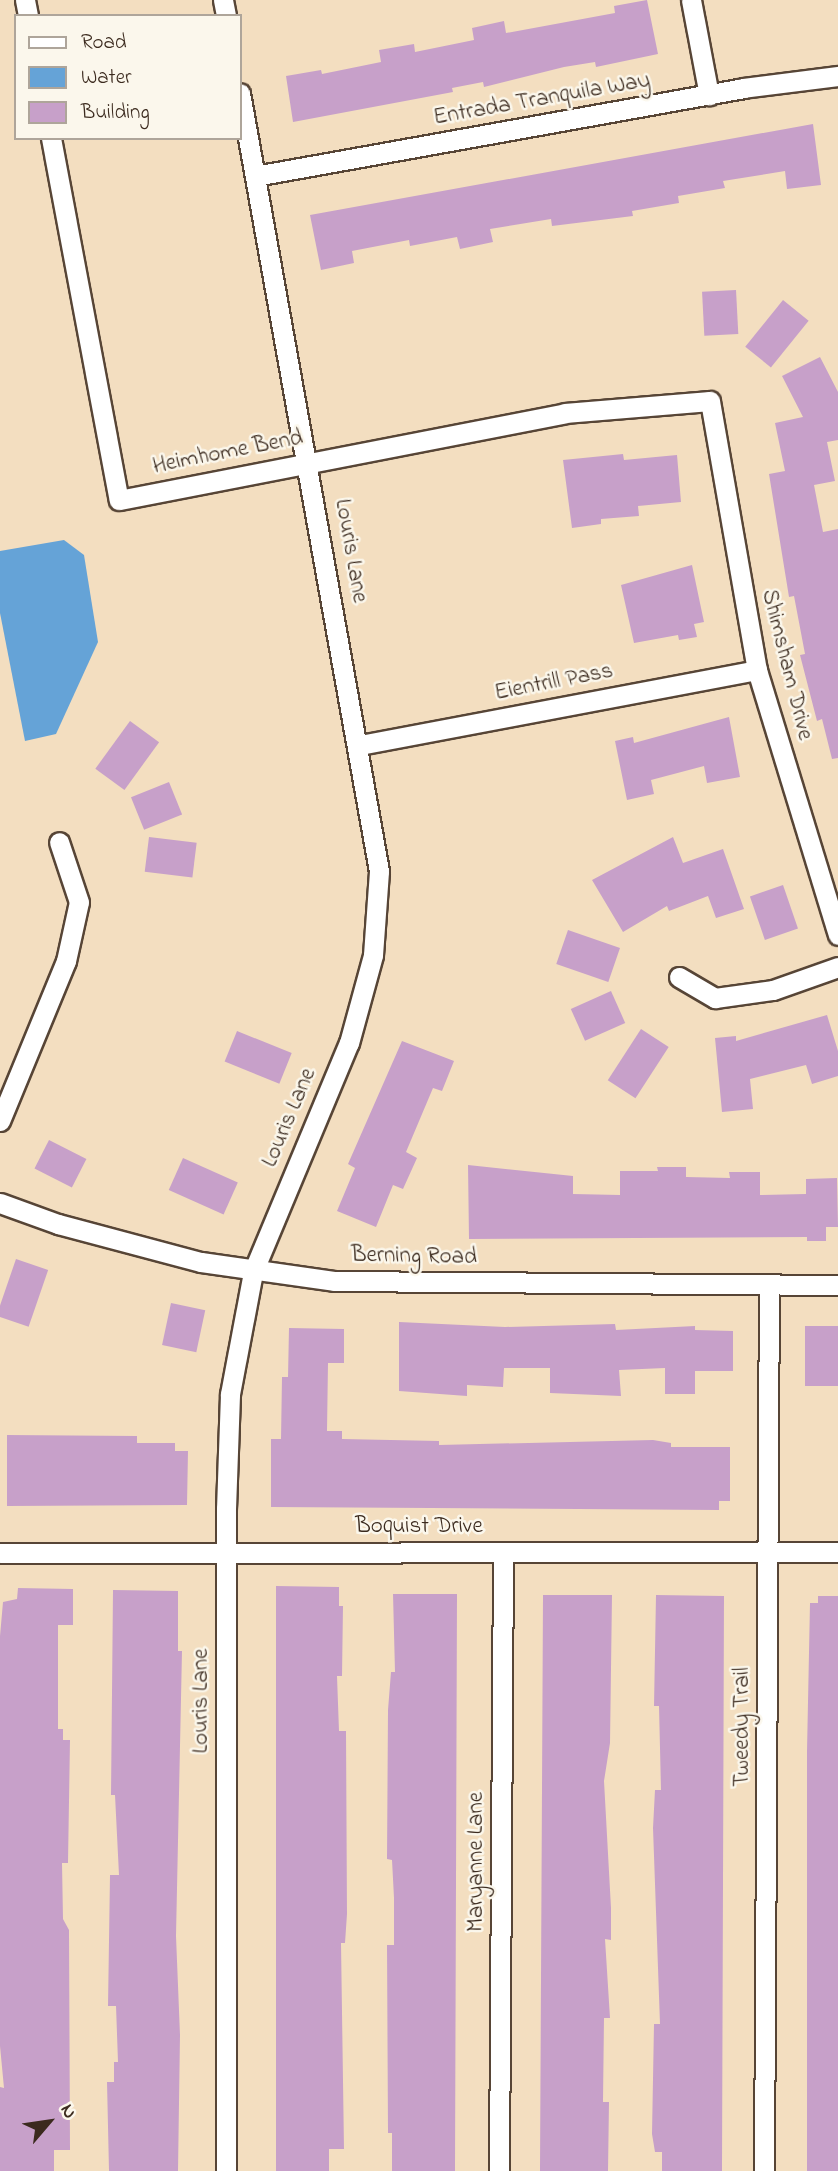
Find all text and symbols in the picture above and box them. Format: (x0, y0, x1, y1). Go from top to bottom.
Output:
legend (14, 14, 242, 140)
text: Road (81, 28, 127, 58)
text: Water (81, 63, 132, 93)
street label: Entrada Tranquila Way (431, 67, 653, 133)
text: Building (81, 98, 150, 128)
street label: Heimhome Bend (151, 425, 305, 481)
street label: Louris Lane (327, 497, 373, 605)
street label: Shimsham Drive (754, 587, 818, 743)
street label: Eientrill Pass (492, 658, 616, 708)
street label: Louris Lane (257, 1064, 323, 1172)
street label: Berning Road (351, 1242, 477, 1272)
street label: Boquist Drive (355, 1513, 483, 1541)
street label: Louris Lane (188, 1649, 216, 1753)
street label: Tweedy Trail (729, 1667, 757, 1787)
street label: Maryanne Lane (463, 1792, 491, 1932)
north arrow (14, 2087, 84, 2157)
text: N (53, 2099, 83, 2124)

